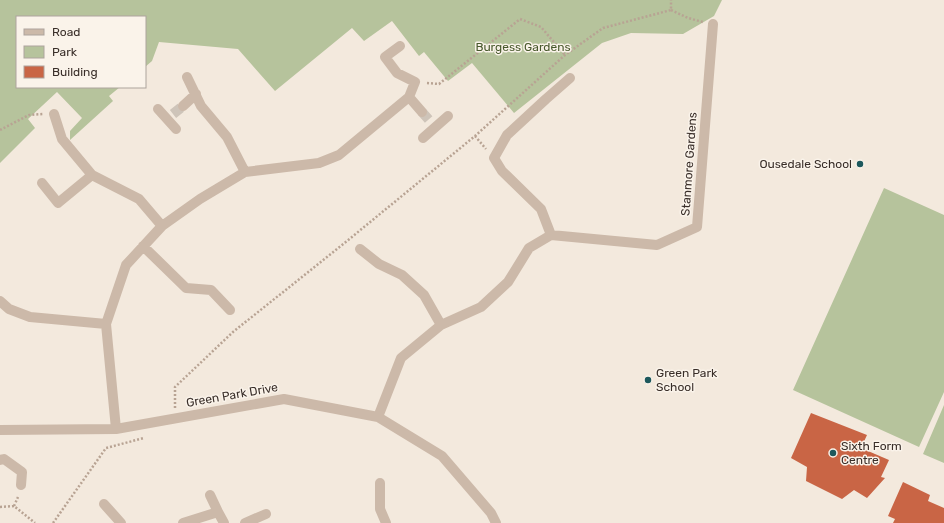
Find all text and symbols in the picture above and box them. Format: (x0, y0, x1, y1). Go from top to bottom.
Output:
legend (16, 16, 146, 88)
text: Road (52, 25, 80, 39)
park label: Burgess Gardens (475, 40, 571, 54)
text: Park (52, 45, 78, 59)
text: Building (52, 65, 98, 79)
street label: Stanmore Gardens (678, 112, 700, 216)
place label: Ousedale School (759, 157, 852, 171)
marker: Ousedale School (855, 159, 865, 169)
place label: Green Park School (656, 366, 718, 394)
marker: Green Park School (643, 375, 653, 385)
street label: Green Park Drive (185, 380, 279, 410)
place label: Sixth Form Centre (841, 439, 902, 467)
marker: Sixth Form Centre (828, 448, 838, 458)

